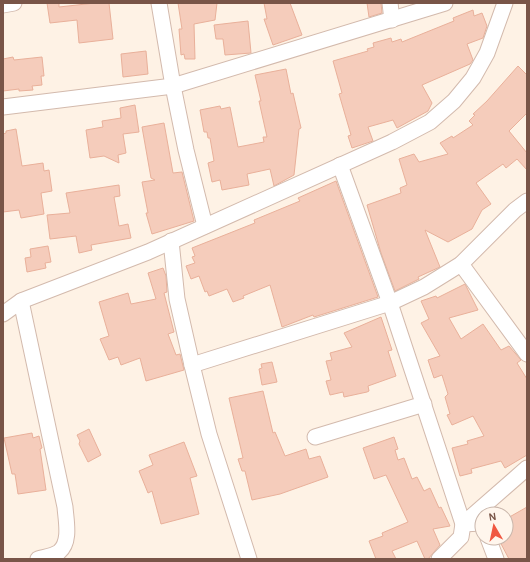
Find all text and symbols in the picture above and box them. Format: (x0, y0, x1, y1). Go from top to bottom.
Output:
north arrow (474, 506, 514, 546)
text: N (488, 511, 497, 523)

